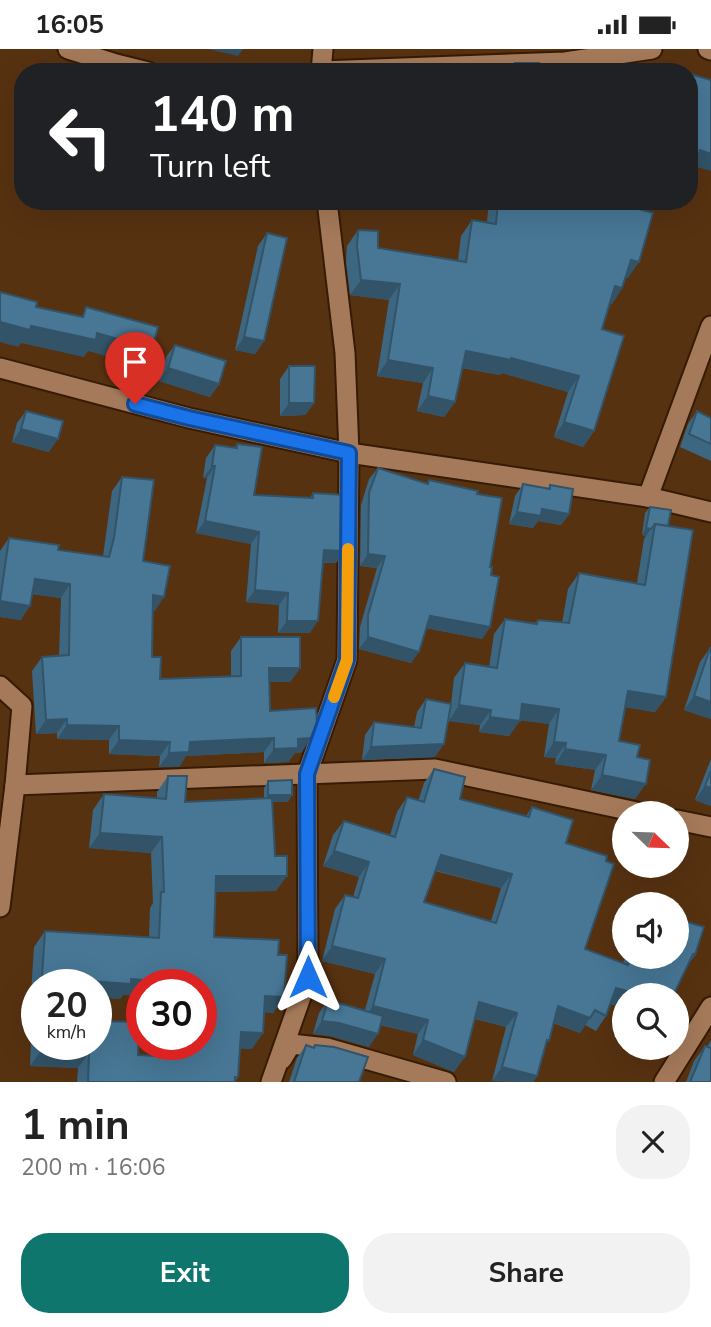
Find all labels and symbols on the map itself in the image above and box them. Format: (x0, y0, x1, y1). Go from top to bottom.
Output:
pin (105, 332, 165, 404)
north arrow (612, 801, 690, 879)
position arrow (271, 940, 345, 1014)
speed limit sign: 30 (126, 969, 217, 1060)

